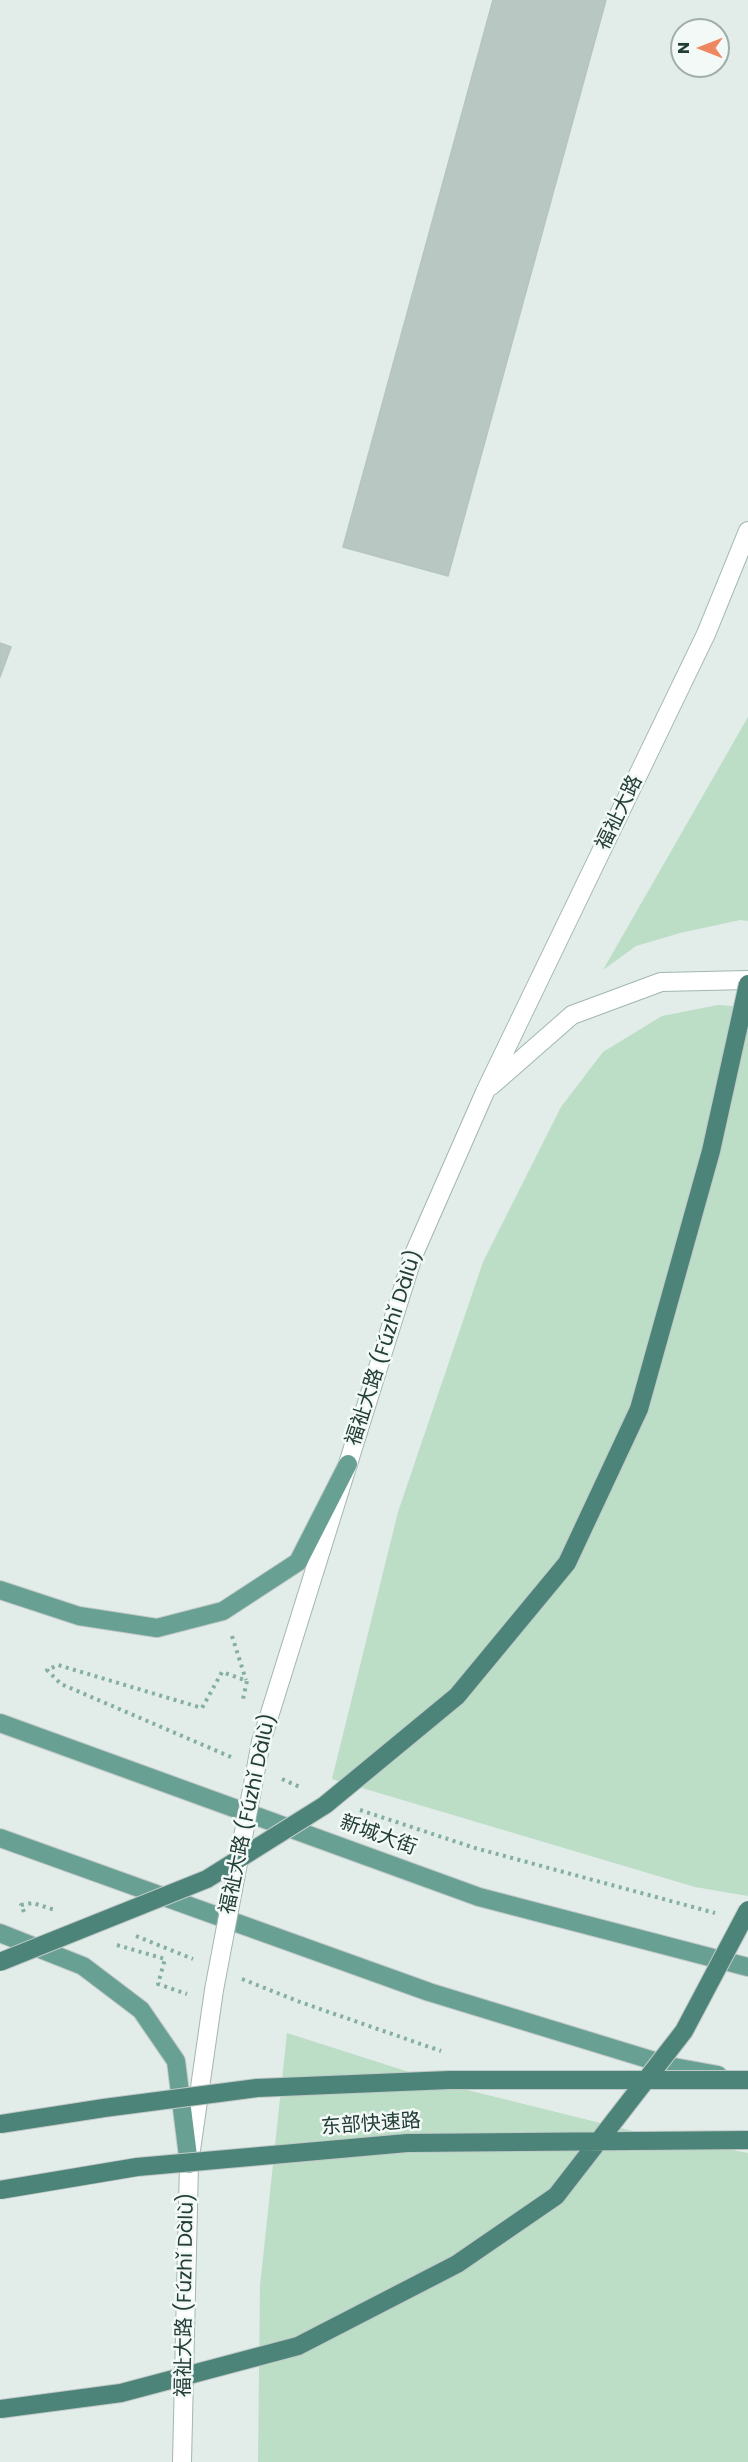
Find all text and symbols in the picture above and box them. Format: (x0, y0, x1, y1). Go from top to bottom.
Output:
north arrow (670, 18, 730, 78)
text: N (672, 42, 695, 54)
street label: 福祉大路 (592, 772, 648, 854)
street label: 福祉大路 (Fúzhǐ Dàlù) (342, 1247, 428, 1449)
street label: 福祉大路 (Fúzhǐ Dàlù) (216, 1711, 282, 1917)
street label: 新城大街 (336, 1811, 420, 1861)
street label: 东部快速路 (320, 2110, 422, 2140)
street label: 福祉大路 (Fúzhǐ Dàlù) (172, 2193, 200, 2397)

